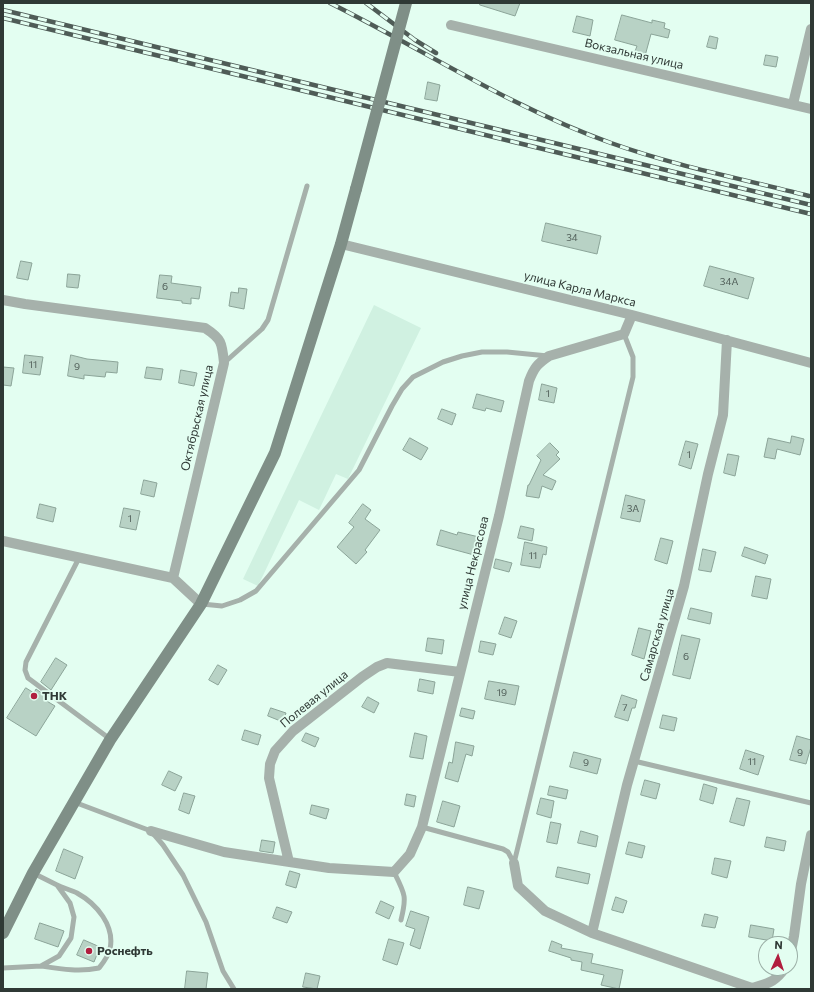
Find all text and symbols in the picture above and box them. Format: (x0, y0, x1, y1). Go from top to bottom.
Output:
street label: Вокзальная улица (583, 36, 685, 72)
house number: 34 (566, 232, 578, 244)
street label: улица Карла Маркса (523, 268, 637, 310)
house number: 34А (720, 276, 738, 288)
house number: 6 (162, 281, 168, 293)
house number: 11 (29, 359, 37, 371)
house number: 9 (74, 361, 80, 373)
street label: Октябрьская улица (178, 363, 216, 473)
house number: 1 (546, 388, 550, 400)
house number: 1 (687, 449, 691, 461)
house number: 3А (627, 503, 639, 515)
house number: 1 (128, 513, 132, 525)
street label: улица Некрасова (454, 515, 492, 611)
house number: 11 (529, 550, 537, 562)
street label: Самарская улица (637, 587, 677, 683)
house number: 6 (683, 651, 689, 663)
street label: Полевая улица (277, 667, 351, 731)
house number: 19 (497, 687, 507, 699)
place label: ТНК (42, 689, 67, 703)
marker: ТНК (29, 691, 39, 701)
house number: 7 (622, 702, 628, 714)
house number: 9 (797, 747, 803, 759)
house number: 11 (748, 756, 756, 768)
house number: 9 (583, 757, 589, 769)
north arrow (758, 936, 798, 976)
text: N (774, 938, 783, 951)
place label: Роснефть (97, 944, 153, 958)
marker: Роснефть (84, 946, 94, 956)

